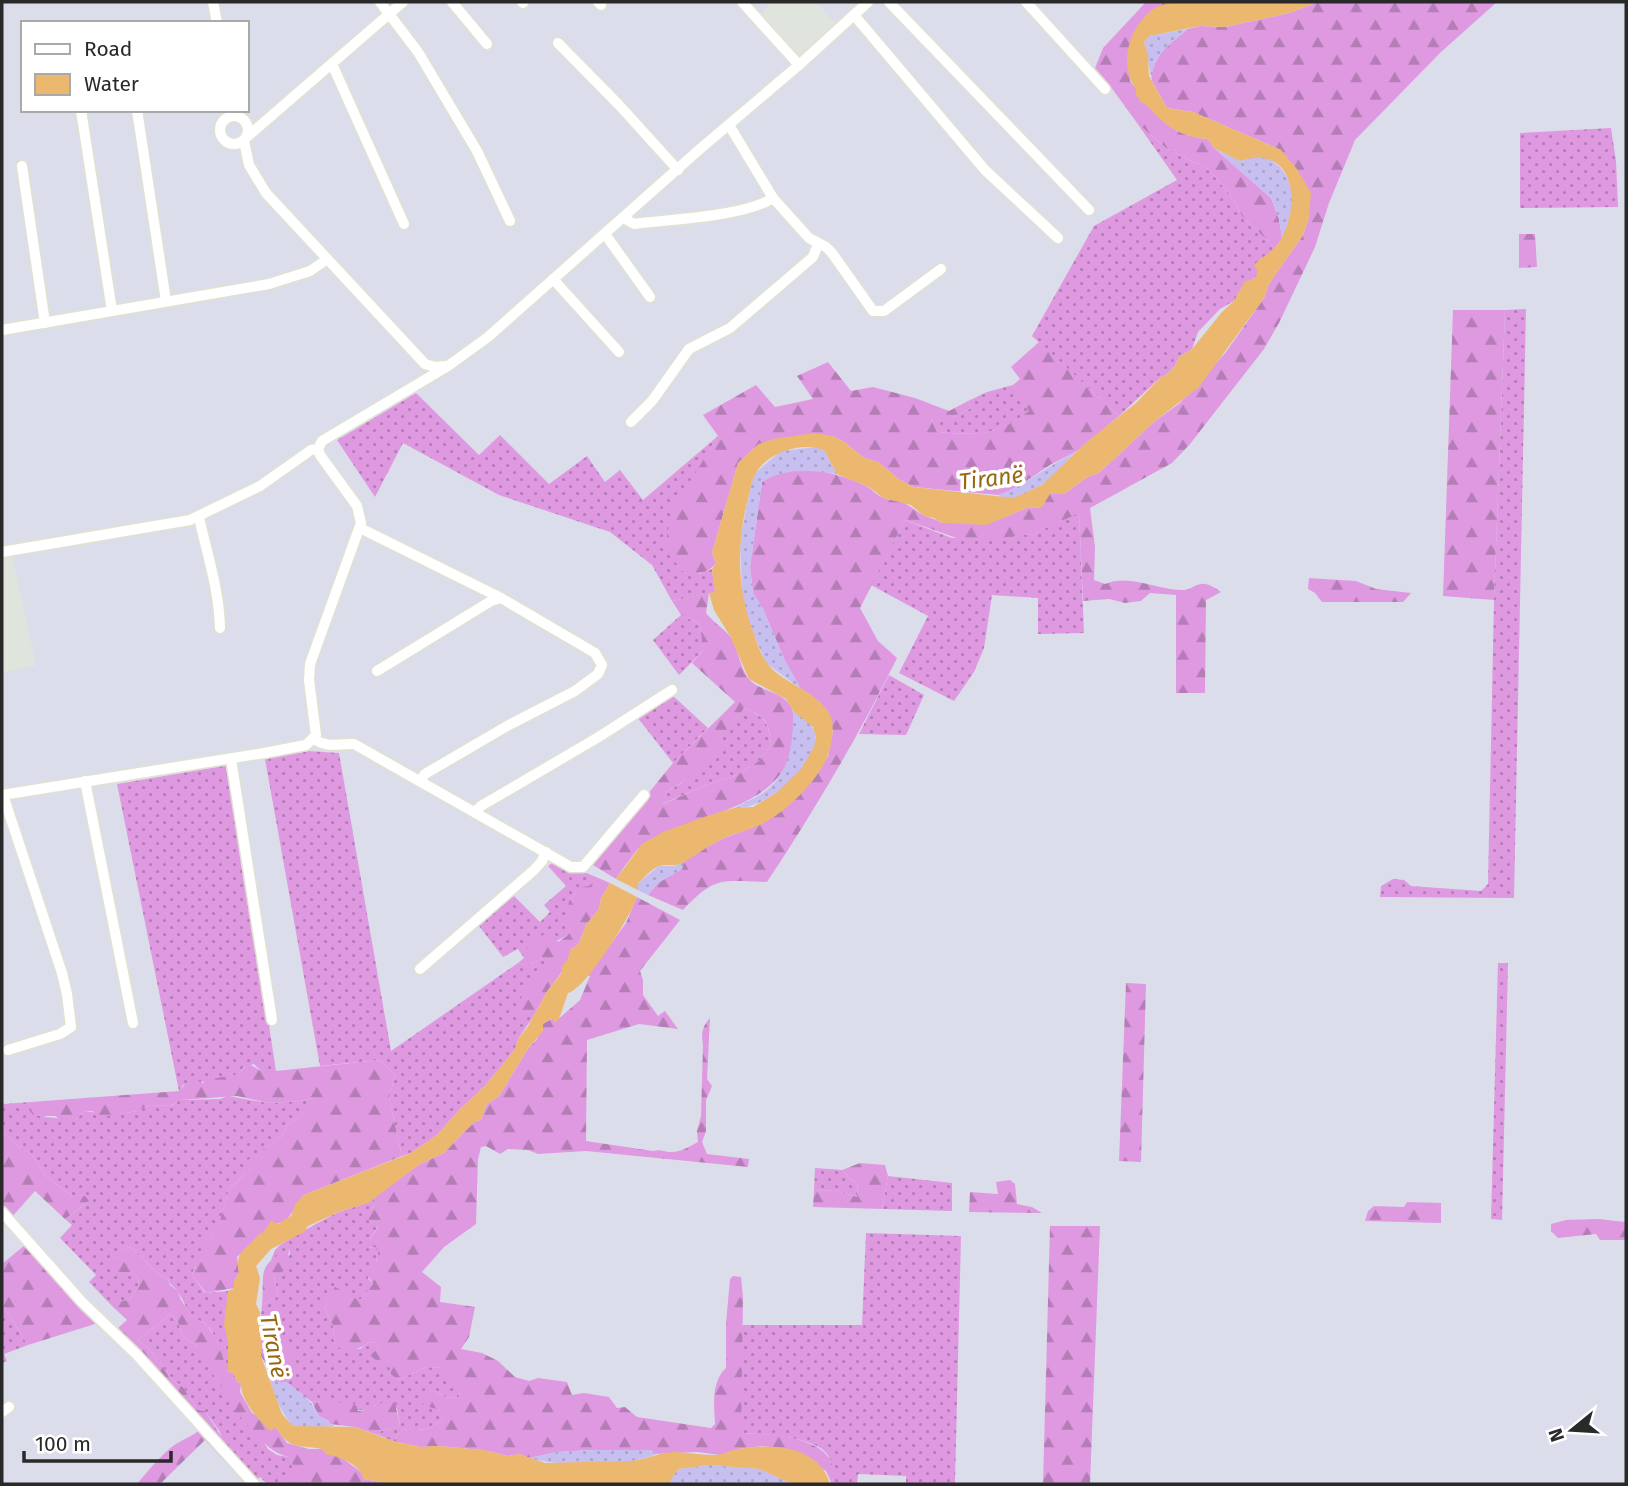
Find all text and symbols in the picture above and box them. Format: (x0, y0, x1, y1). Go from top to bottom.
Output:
legend (21, 21, 248, 112)
text: Road (84, 36, 132, 62)
text: Water (84, 71, 139, 97)
water label: Tiranë (957, 460, 1025, 496)
water label: Tiranë (254, 1312, 294, 1380)
north arrow (1537, 1395, 1607, 1465)
scale bar (24, 1420, 172, 1464)
text: N (1543, 1426, 1569, 1445)
text: 100 m (35, 1431, 91, 1457)

